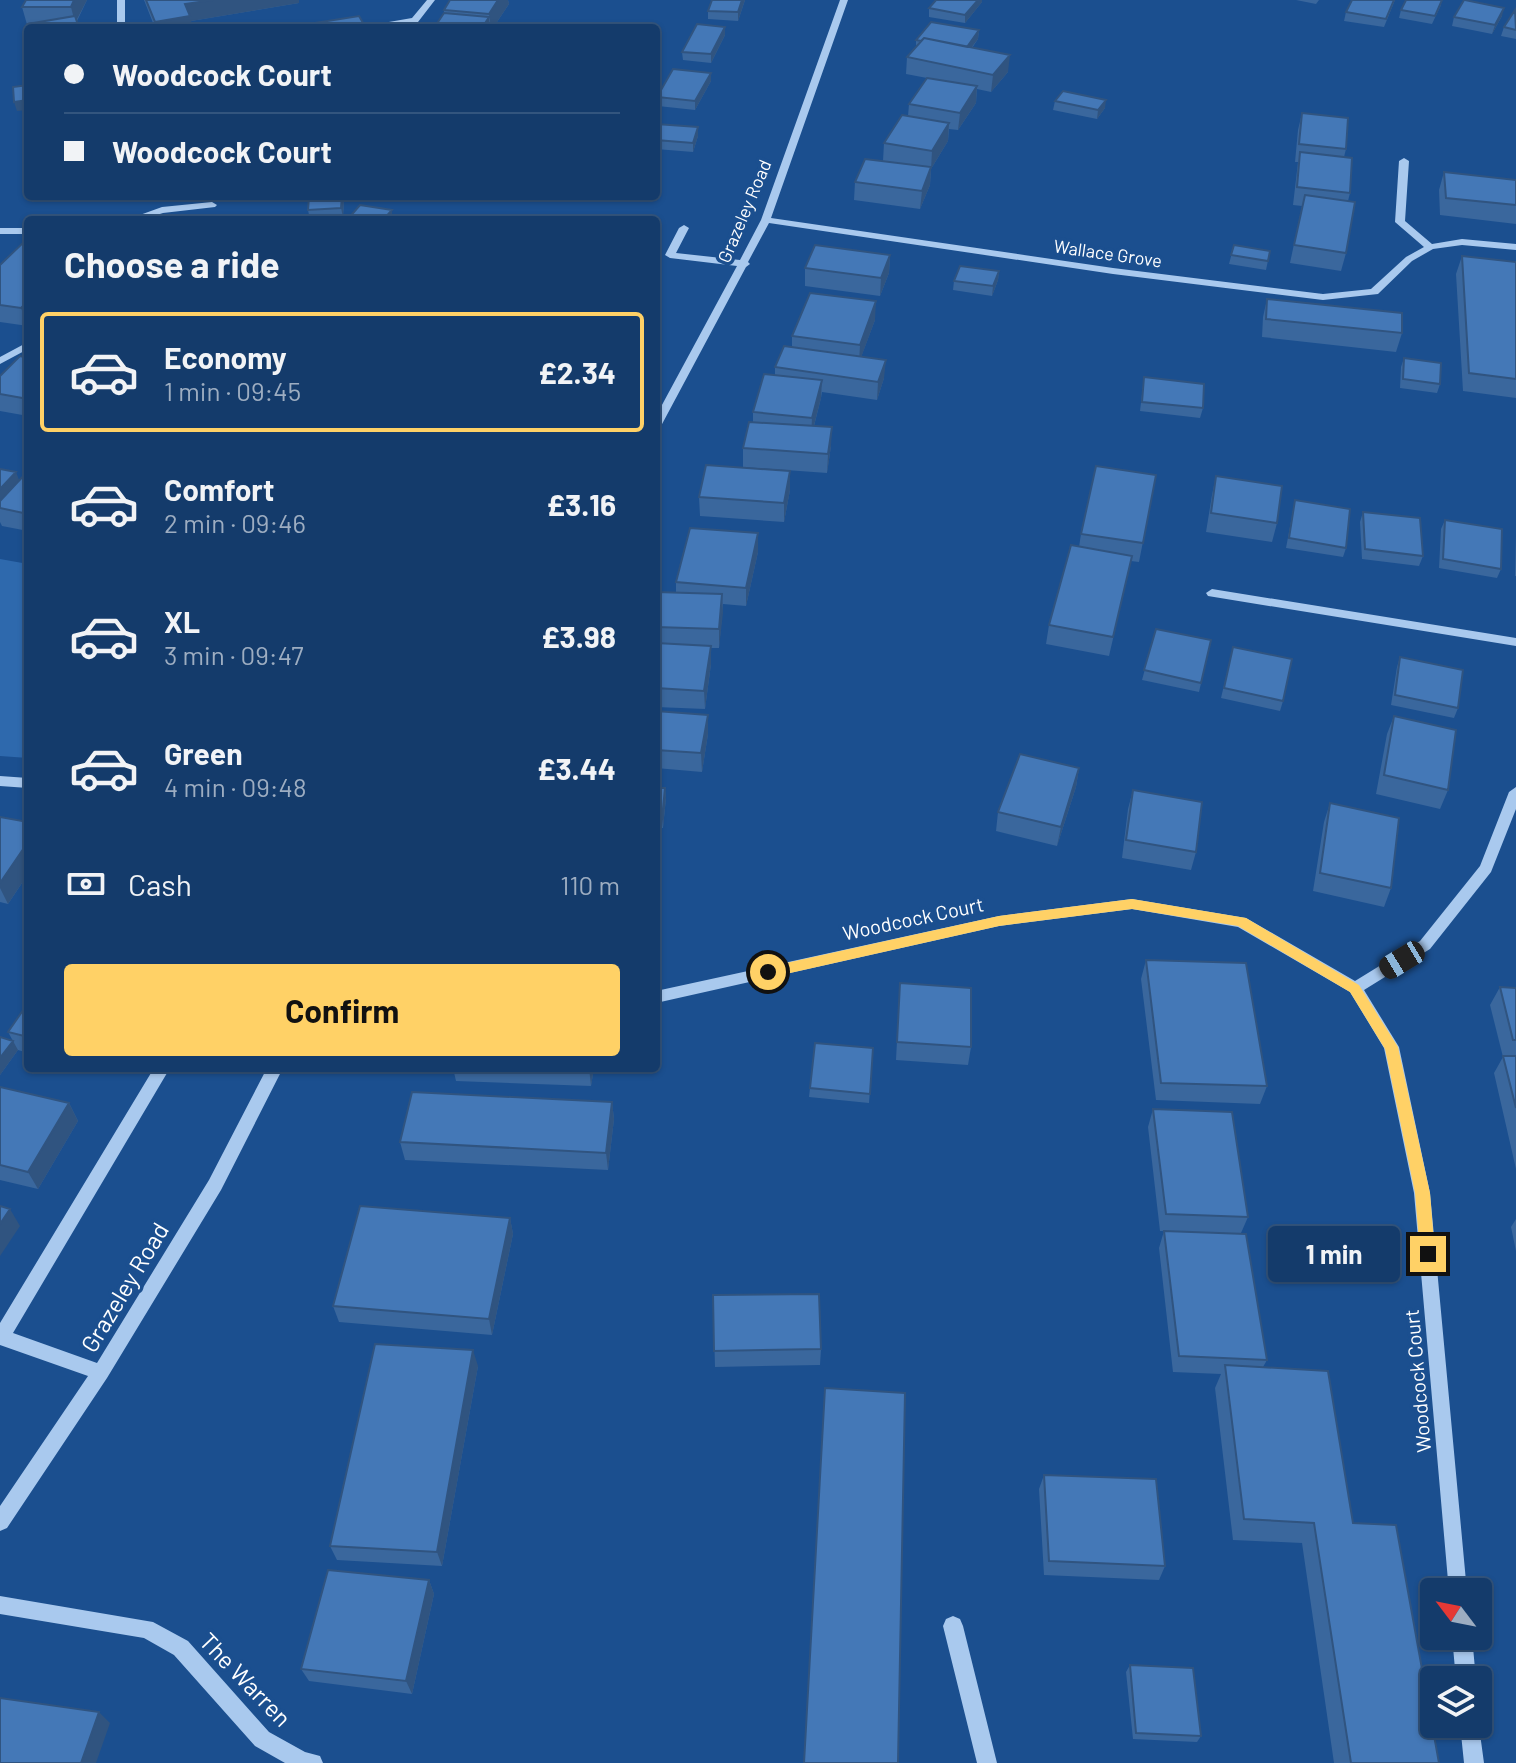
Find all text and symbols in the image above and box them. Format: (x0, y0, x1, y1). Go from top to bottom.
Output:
text: Woodcock Court (112, 56, 332, 92)
text: Woodcock Court (112, 133, 332, 169)
street label: Grazeley Road (712, 156, 776, 266)
street label: Wallace Grove (1053, 235, 1163, 271)
text: Choose a ride (64, 242, 280, 285)
icon: car (68, 336, 140, 408)
text: Economy (164, 339, 287, 375)
text: £2.34 (538, 354, 616, 390)
text: 1 min · 09:45 (164, 375, 301, 406)
icon: car (68, 468, 140, 540)
text: Comfort (164, 471, 274, 507)
text: £3.16 (547, 486, 616, 522)
text: 2 min · 09:46 (164, 507, 306, 538)
icon: car (68, 600, 140, 672)
text: XL (164, 603, 200, 639)
text: £3.98 (541, 618, 616, 654)
text: 3 min · 09:47 (164, 639, 304, 670)
icon: car (68, 732, 140, 804)
text: Green (164, 735, 243, 771)
text: £3.44 (537, 750, 616, 786)
text: 4 min · 09:48 (164, 771, 306, 802)
icon: cash (64, 862, 108, 906)
text: Cash (128, 866, 192, 902)
text: 110 m (560, 869, 620, 900)
street label: Woodcock Court (840, 891, 986, 945)
car (1375, 937, 1429, 983)
route start (750, 954, 786, 990)
button: Confirm (64, 964, 620, 1056)
street label: Grazeley Road (74, 1217, 174, 1357)
callout: 1 min (1268, 1226, 1400, 1282)
route end (1410, 1236, 1446, 1272)
text: 1 min (1306, 1238, 1362, 1269)
street label: Woodcock Court (1399, 1308, 1435, 1454)
north arrow (1420, 1578, 1492, 1650)
map controls (1420, 1578, 1492, 1738)
street label: The Warren (194, 1626, 298, 1732)
button: layers (1420, 1666, 1492, 1738)

